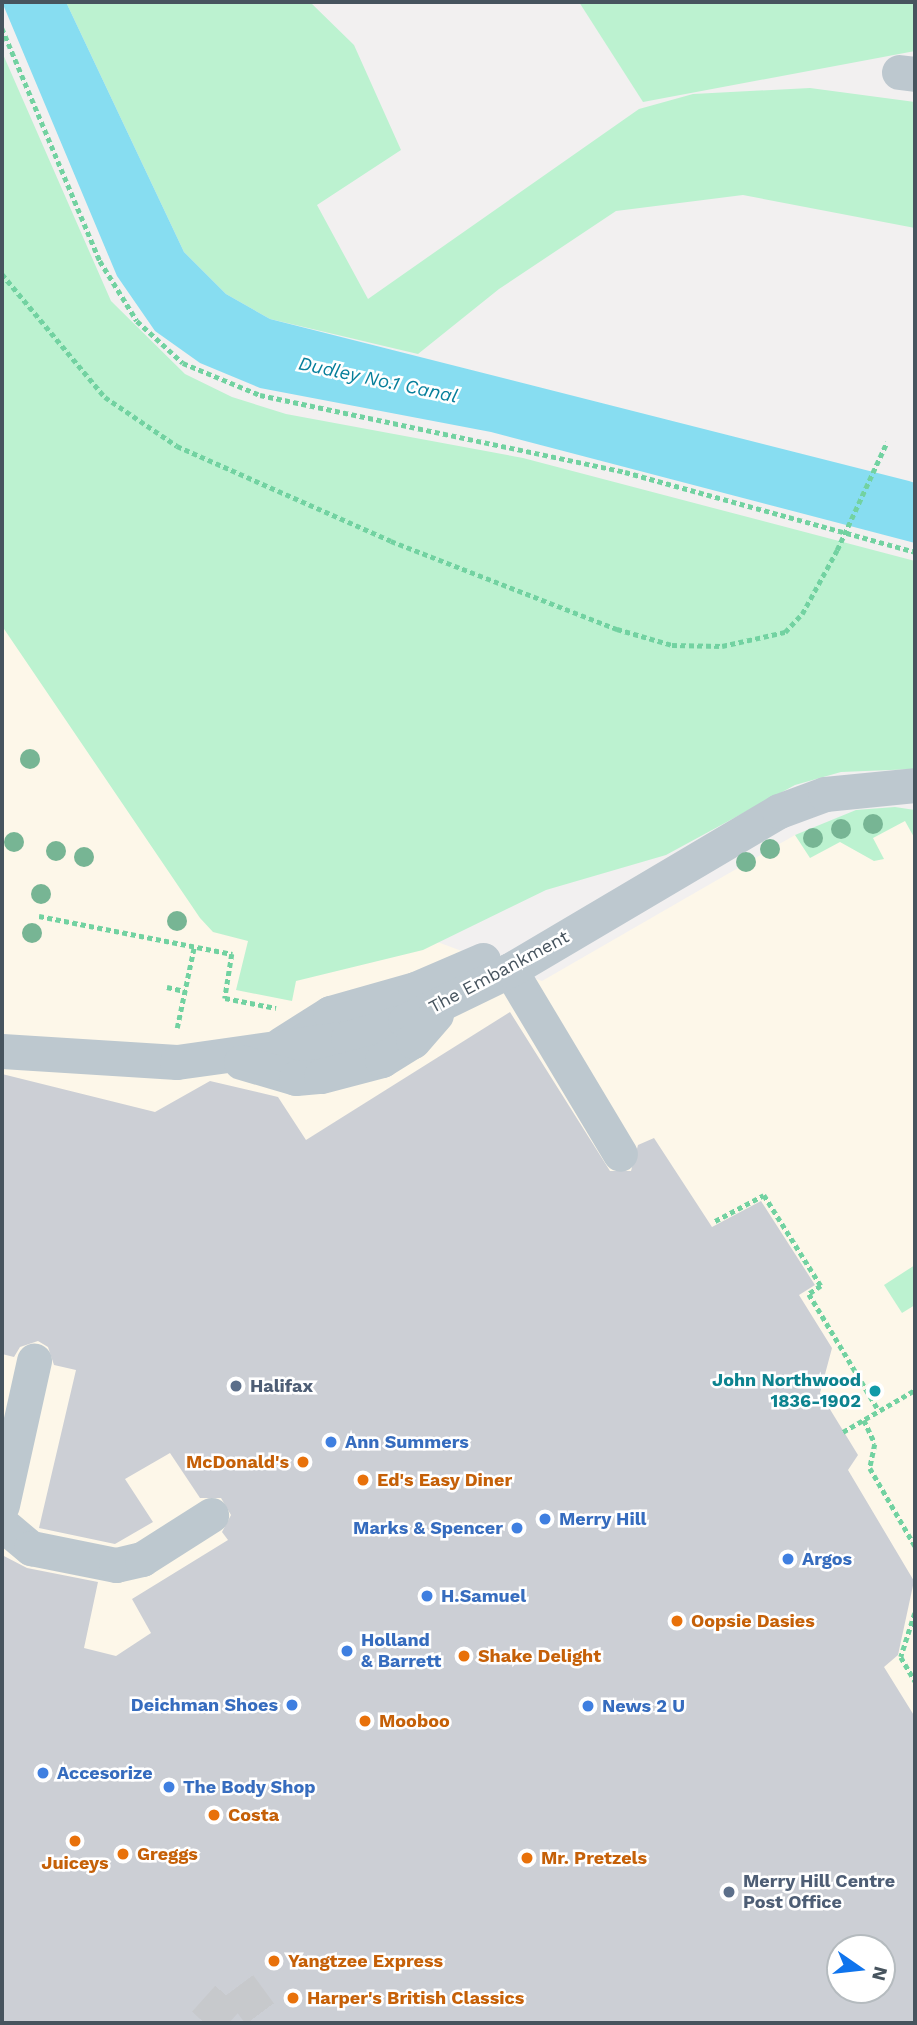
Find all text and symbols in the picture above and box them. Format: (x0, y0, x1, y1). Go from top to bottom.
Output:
water label: Dudley No.1 Canal (296, 352, 460, 408)
street label: The Embankment (425, 926, 573, 1018)
place label: John Northwood 1836-1902 (712, 1370, 861, 1412)
place label: Halifax (250, 1375, 313, 1397)
marker: Halifax (228, 1378, 244, 1394)
marker: John Northwood 1836-1902 (867, 1383, 883, 1399)
place label: Ann Summers (345, 1431, 469, 1453)
marker: Ann Summers (323, 1434, 339, 1450)
place label: McDonald's (186, 1451, 289, 1473)
marker: McDonald's (295, 1454, 311, 1470)
place label: Ed's Easy Diner (377, 1469, 513, 1491)
marker: Ed's Easy Diner (355, 1472, 371, 1488)
place label: Merry Hill (559, 1508, 647, 1530)
marker: Merry Hill (537, 1511, 553, 1527)
place label: Marks & Spencer (353, 1517, 503, 1539)
marker: Marks & Spencer (509, 1520, 525, 1536)
place label: Argos (802, 1548, 852, 1570)
marker: Argos (780, 1551, 796, 1567)
place label: H.Samuel (441, 1585, 526, 1607)
marker: H.Samuel (419, 1588, 435, 1604)
place label: Oopsie Dasies (691, 1610, 815, 1632)
marker: Oopsie Dasies (669, 1613, 685, 1629)
place label: Holland & Barrett (361, 1630, 441, 1672)
marker: Holland & Barrett (339, 1643, 355, 1659)
place label: Shake Delight (478, 1645, 601, 1667)
marker: Shake Delight (456, 1648, 472, 1664)
place label: Deichman Shoes (131, 1694, 278, 1716)
place label: News 2 U (602, 1695, 685, 1717)
marker: Deichman Shoes (284, 1697, 300, 1713)
marker: News 2 U (580, 1698, 596, 1714)
place label: Mooboo (379, 1710, 450, 1732)
marker: Mooboo (357, 1713, 373, 1729)
place label: Accesorize (57, 1762, 153, 1784)
marker: Accesorize (35, 1765, 51, 1781)
place label: The Body Shop (183, 1776, 316, 1798)
marker: The Body Shop (161, 1779, 177, 1795)
place label: Costa (228, 1804, 279, 1826)
marker: Costa (206, 1807, 222, 1823)
marker: Juiceys (67, 1833, 83, 1849)
place label: Greggs (137, 1843, 198, 1865)
marker: Greggs (115, 1846, 131, 1862)
place label: Mr. Pretzels (541, 1847, 647, 1869)
marker: Mr. Pretzels (519, 1850, 535, 1866)
place label: Juiceys (41, 1852, 109, 1874)
place label: Merry Hill Centre Post Office (743, 1871, 896, 1913)
marker: Merry Hill Centre Post Office (721, 1884, 737, 1900)
north arrow (826, 1934, 896, 2004)
place label: Yangtzee Express (288, 1950, 443, 1972)
marker: Yangtzee Express (266, 1953, 282, 1969)
text: N (867, 1964, 893, 1983)
place label: Harper's British Classics (307, 1987, 524, 2009)
marker: Harper's British Classics (285, 1990, 301, 2006)

